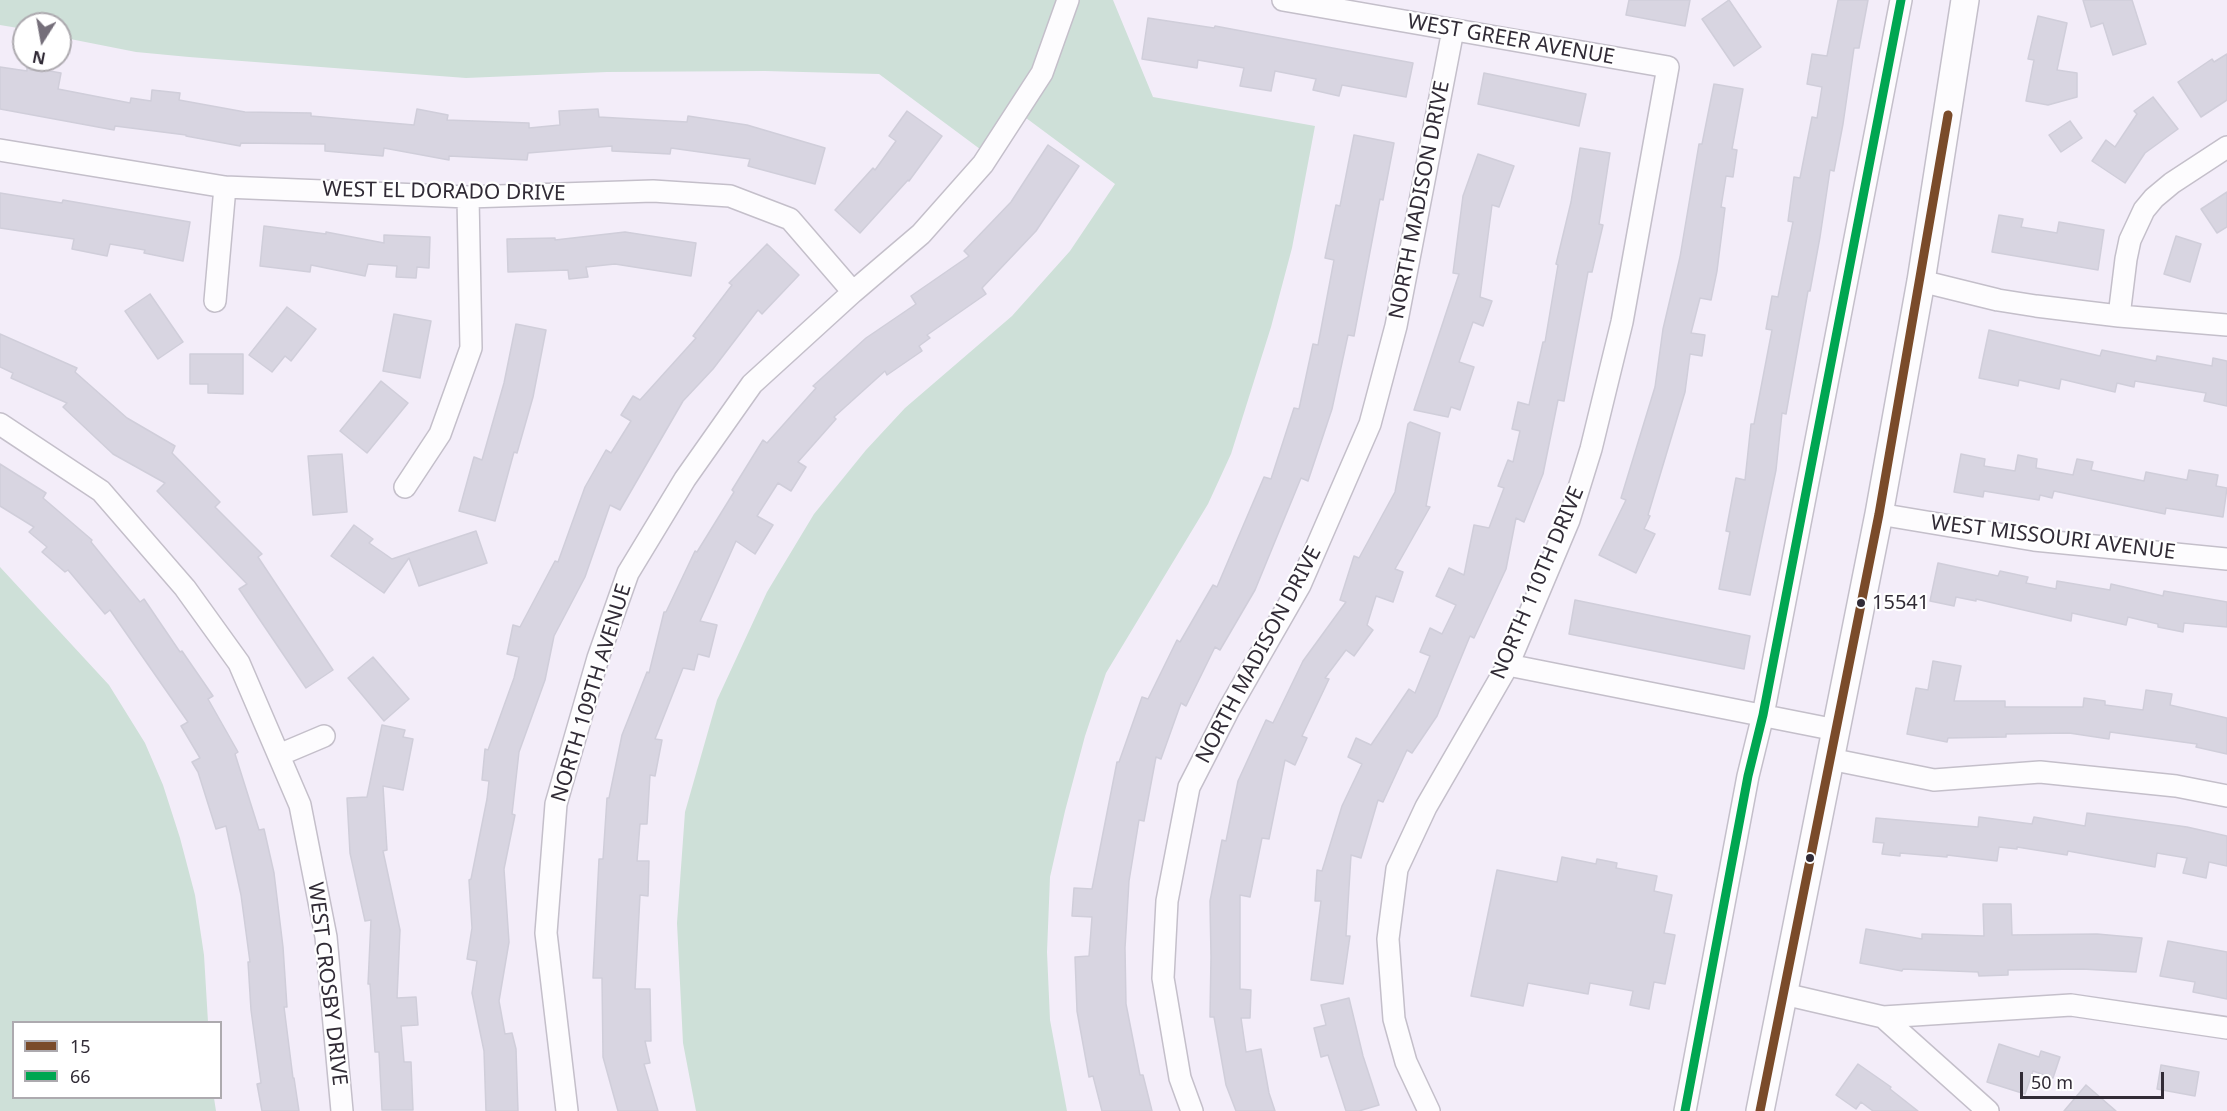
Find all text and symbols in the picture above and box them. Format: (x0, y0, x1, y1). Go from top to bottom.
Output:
street label: WEST GREER AVENUE (1405, 9, 1617, 71)
north arrow (12, 12, 72, 72)
text: N (30, 46, 47, 70)
street label: NORTH MADISON DRIVE (1385, 79, 1455, 321)
street label: WEST EL DORADO DRIVE (322, 177, 566, 207)
street label: NORTH 110TH DRIVE (1486, 483, 1590, 683)
street label: WEST MISSOURI AVENUE (1929, 510, 2177, 566)
street label: NORTH MADISON DRIVE (1191, 542, 1327, 768)
street label: NORTH 109TH AVENUE (547, 581, 637, 805)
place label: 15541 (1872, 591, 1929, 615)
marker: 15541 (1855, 597, 1867, 609)
unlabelled marker (1804, 852, 1816, 864)
street label: WEST CROSBY DRIVE (302, 881, 352, 1087)
legend (12, 1021, 222, 1099)
text: 15 (70, 1034, 91, 1058)
scale bar (2023, 1060, 2167, 1098)
text: 66 (70, 1064, 91, 1088)
text: 50 m (2031, 1070, 2073, 1094)

